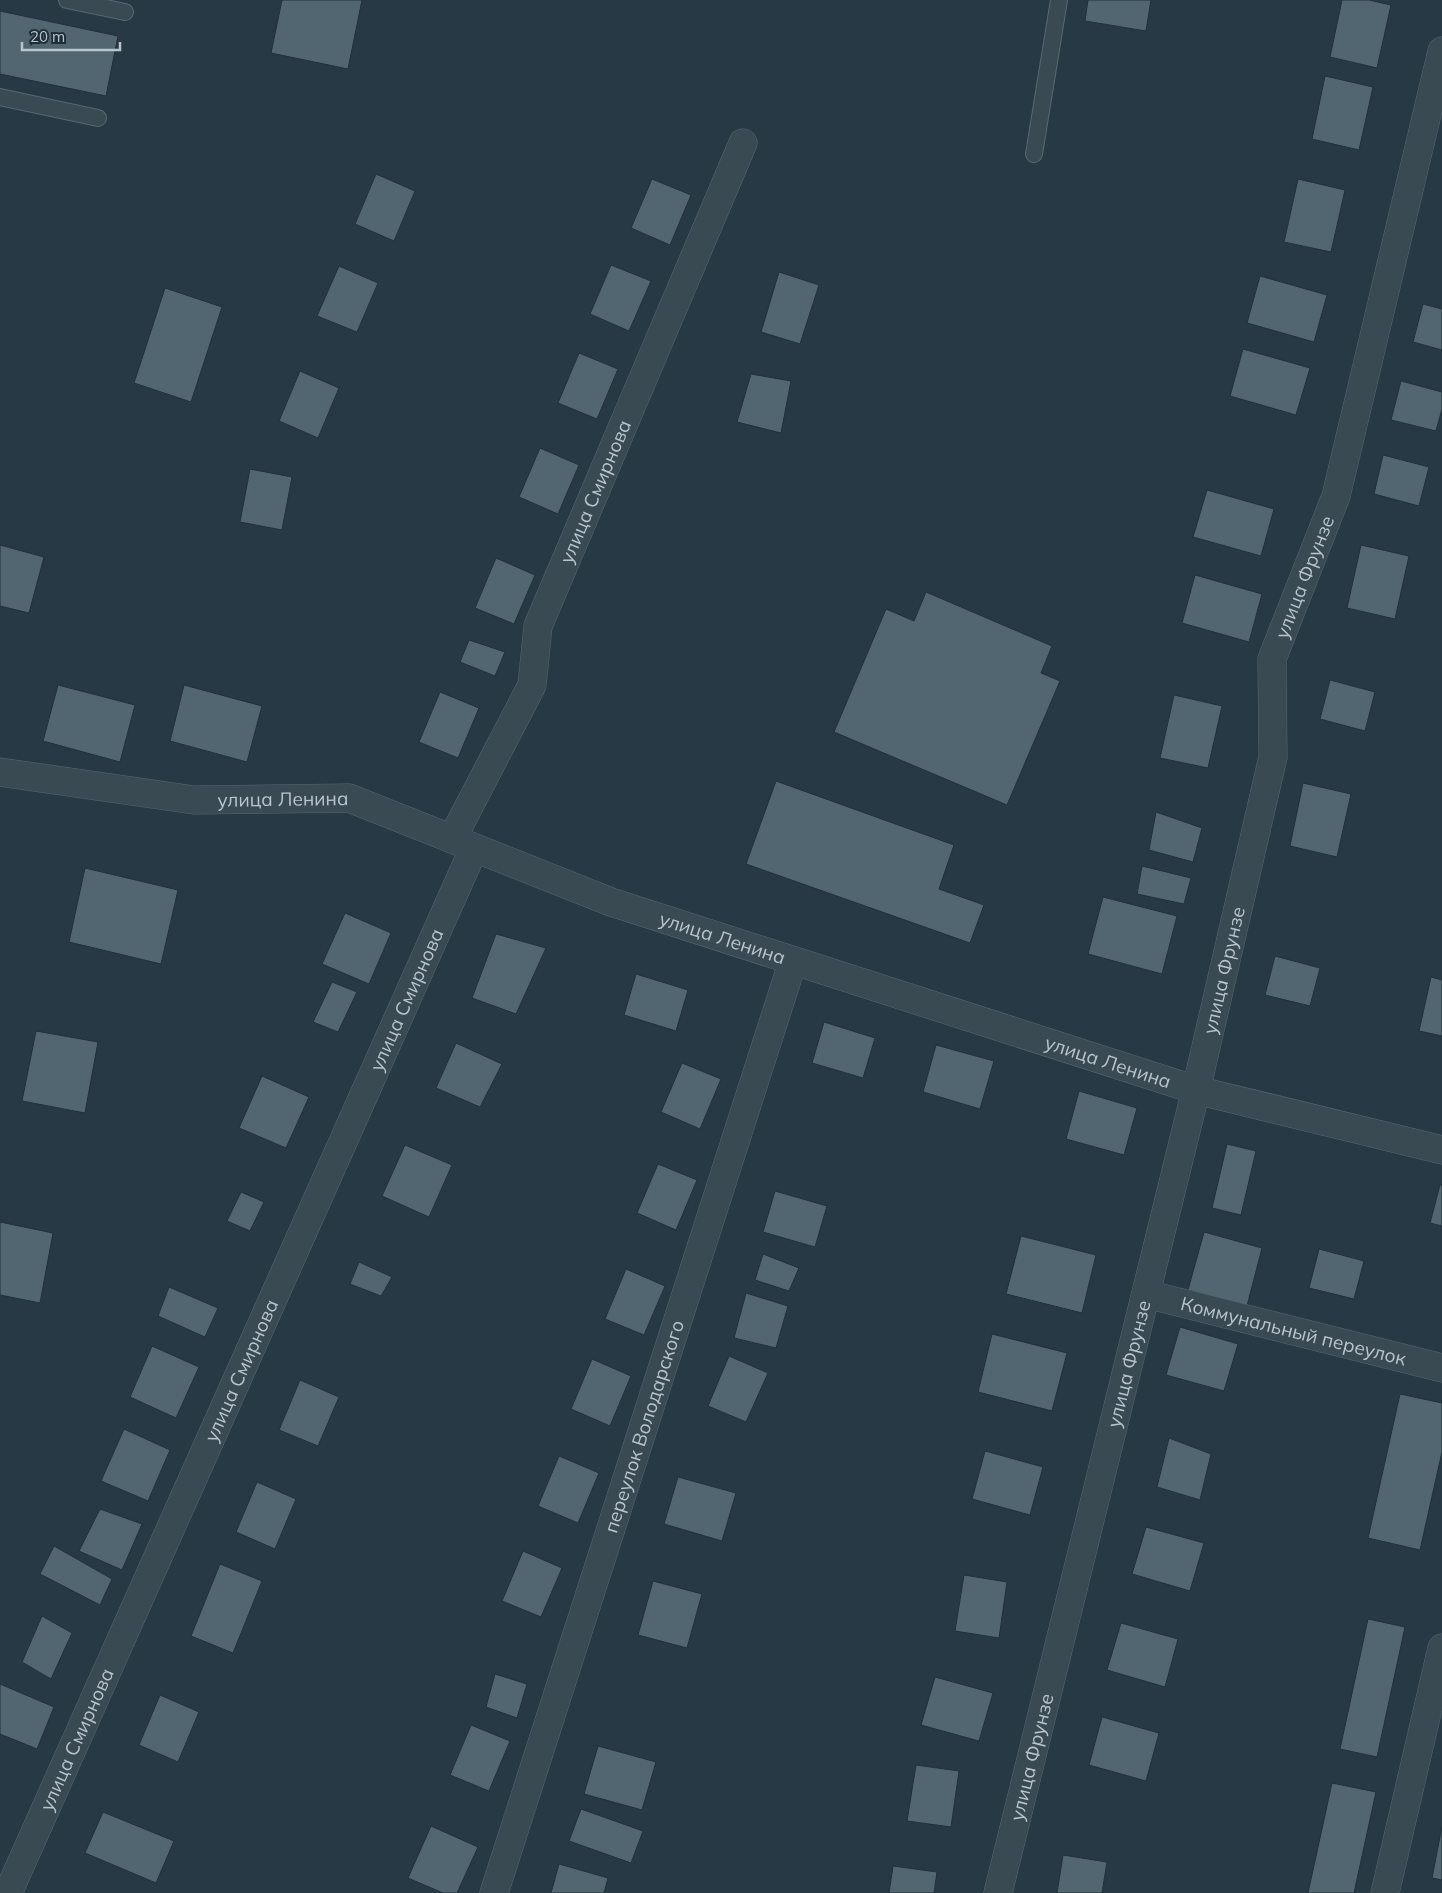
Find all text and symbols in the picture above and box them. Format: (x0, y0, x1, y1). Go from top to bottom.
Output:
scale bar (22, 20, 120, 52)
text: 20 m (30, 27, 65, 46)
street label: улица Смирнова (554, 416, 636, 567)
street label: улица Фрунзе (1269, 512, 1339, 642)
street label: улица Ленина (217, 786, 349, 812)
street label: улица Фрунзе (1197, 904, 1250, 1036)
street label: улица Ленина (656, 906, 789, 969)
street label: улица Смирнова (364, 925, 449, 1075)
street label: улица Ленина (1042, 1030, 1174, 1093)
street label: Коммунальный переулок (1178, 1291, 1409, 1371)
street label: улица Смирнова (199, 1296, 283, 1446)
street label: улица Фрунзе (1101, 1298, 1156, 1430)
street label: переулок Володарского (598, 1317, 689, 1536)
street label: улица Смирнова (34, 1664, 119, 1815)
street label: улица Фрунзе (1004, 1691, 1059, 1823)

